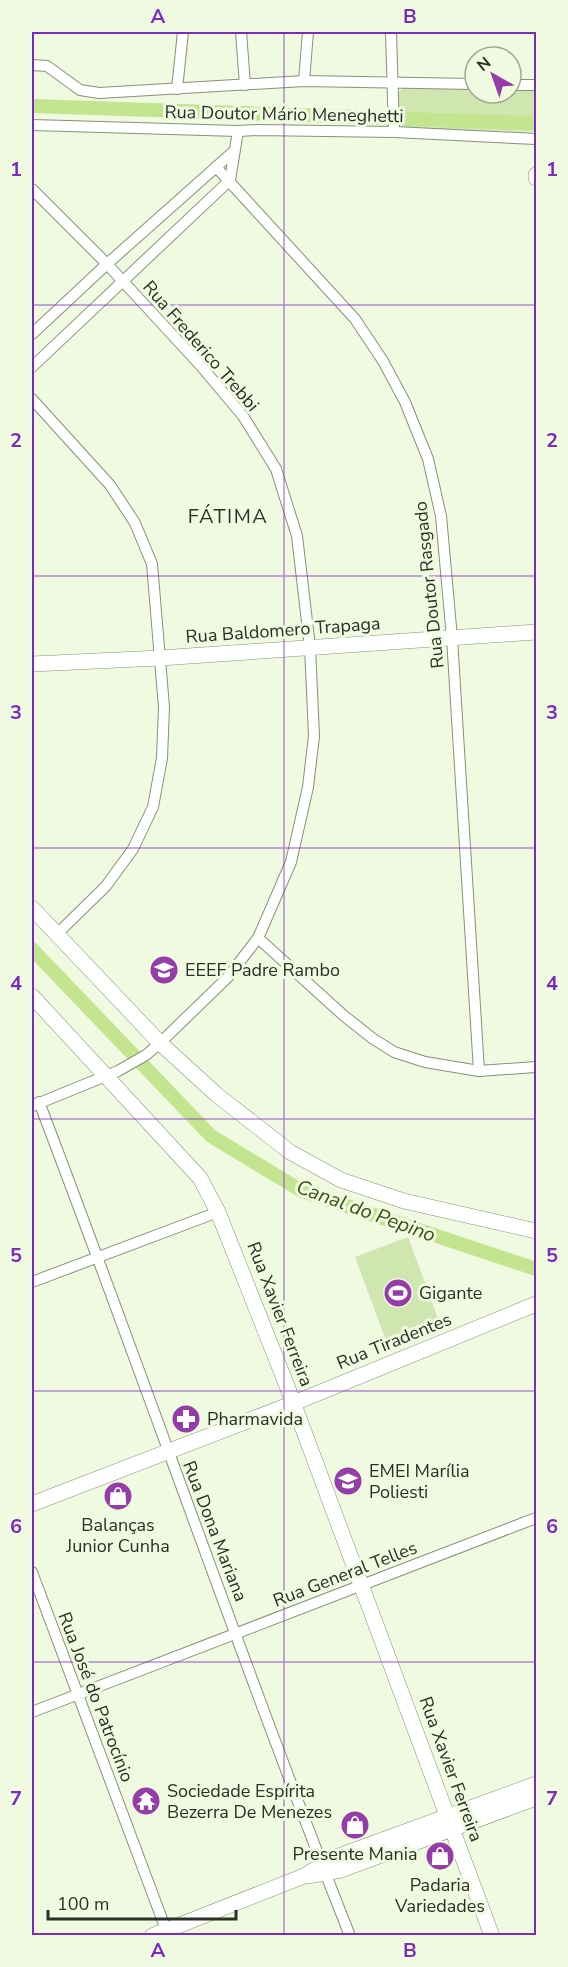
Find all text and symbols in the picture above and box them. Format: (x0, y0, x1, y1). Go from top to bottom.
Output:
text: A (151, 3, 166, 30)
text: B (403, 3, 417, 30)
north arrow (463, 45, 523, 105)
text: N (472, 52, 496, 77)
street label: Rua Doutor Mário Meneghetti (164, 100, 404, 128)
text: 1 (10, 156, 22, 183)
text: 1 (546, 156, 558, 183)
street label: Rua Frederico Trebbi (138, 276, 264, 416)
text: 2 (10, 427, 22, 454)
text: 2 (546, 427, 558, 454)
street label: Rua Doutor Rasgado (408, 500, 450, 670)
district label: FÁTIMA (188, 503, 268, 530)
street label: Rua Baldomero Trapaga (185, 611, 381, 649)
text: 3 (10, 699, 22, 726)
text: 3 (546, 699, 558, 726)
school or university icon: EEEF Padre Rambo (148, 954, 180, 986)
place label: EEEF Padre Rambo (185, 958, 340, 982)
text: 4 (10, 970, 22, 997)
text: 4 (546, 970, 558, 997)
water label: Canal do Pepino (293, 1173, 439, 1249)
street label: Rua Xavier Ferreira (241, 1238, 319, 1390)
text: 5 (10, 1242, 22, 1269)
text: 5 (546, 1242, 558, 1269)
sports icon: Gigante (382, 1277, 414, 1309)
place label: Gigante (419, 1281, 482, 1305)
street label: Rua Tiradentes (333, 1307, 455, 1375)
pharmacy icon: Pharmavida (170, 1403, 202, 1435)
place label: Pharmavida (207, 1407, 303, 1431)
street label: Rua Dona Mariana (177, 1457, 253, 1605)
place label: EMEI Marília Poliesti (369, 1459, 469, 1504)
school or university icon: EMEI Marília Poliesti (332, 1465, 364, 1497)
shop icon: Balanças Junior Cunha (102, 1480, 134, 1512)
text: 6 (10, 1513, 22, 1540)
place label: Balanças Junior Cunha (65, 1513, 170, 1558)
text: 6 (546, 1513, 558, 1540)
street label: Rua General Telles (270, 1535, 420, 1613)
street label: Rua José do Patrocínio (53, 1609, 139, 1785)
street label: Rua Xavier Ferreira (414, 1693, 488, 1845)
place label: Sociedade Espírita Bezerra De Menezes (167, 1779, 332, 1824)
text: 7 (10, 1785, 22, 1812)
temple icon: Sociedade Espírita Bezerra De Menezes (130, 1785, 162, 1817)
text: 7 (546, 1785, 558, 1812)
shop icon: Presente Mania (339, 1809, 371, 1841)
shop icon: Padaria Variedades (424, 1840, 456, 1872)
place label: Presente Mania (293, 1842, 417, 1866)
place label: Padaria Variedades (394, 1873, 485, 1918)
scale bar (48, 1883, 236, 1921)
text: 100 m (57, 1892, 109, 1916)
text: A (151, 1937, 166, 1964)
text: B (403, 1937, 417, 1964)

